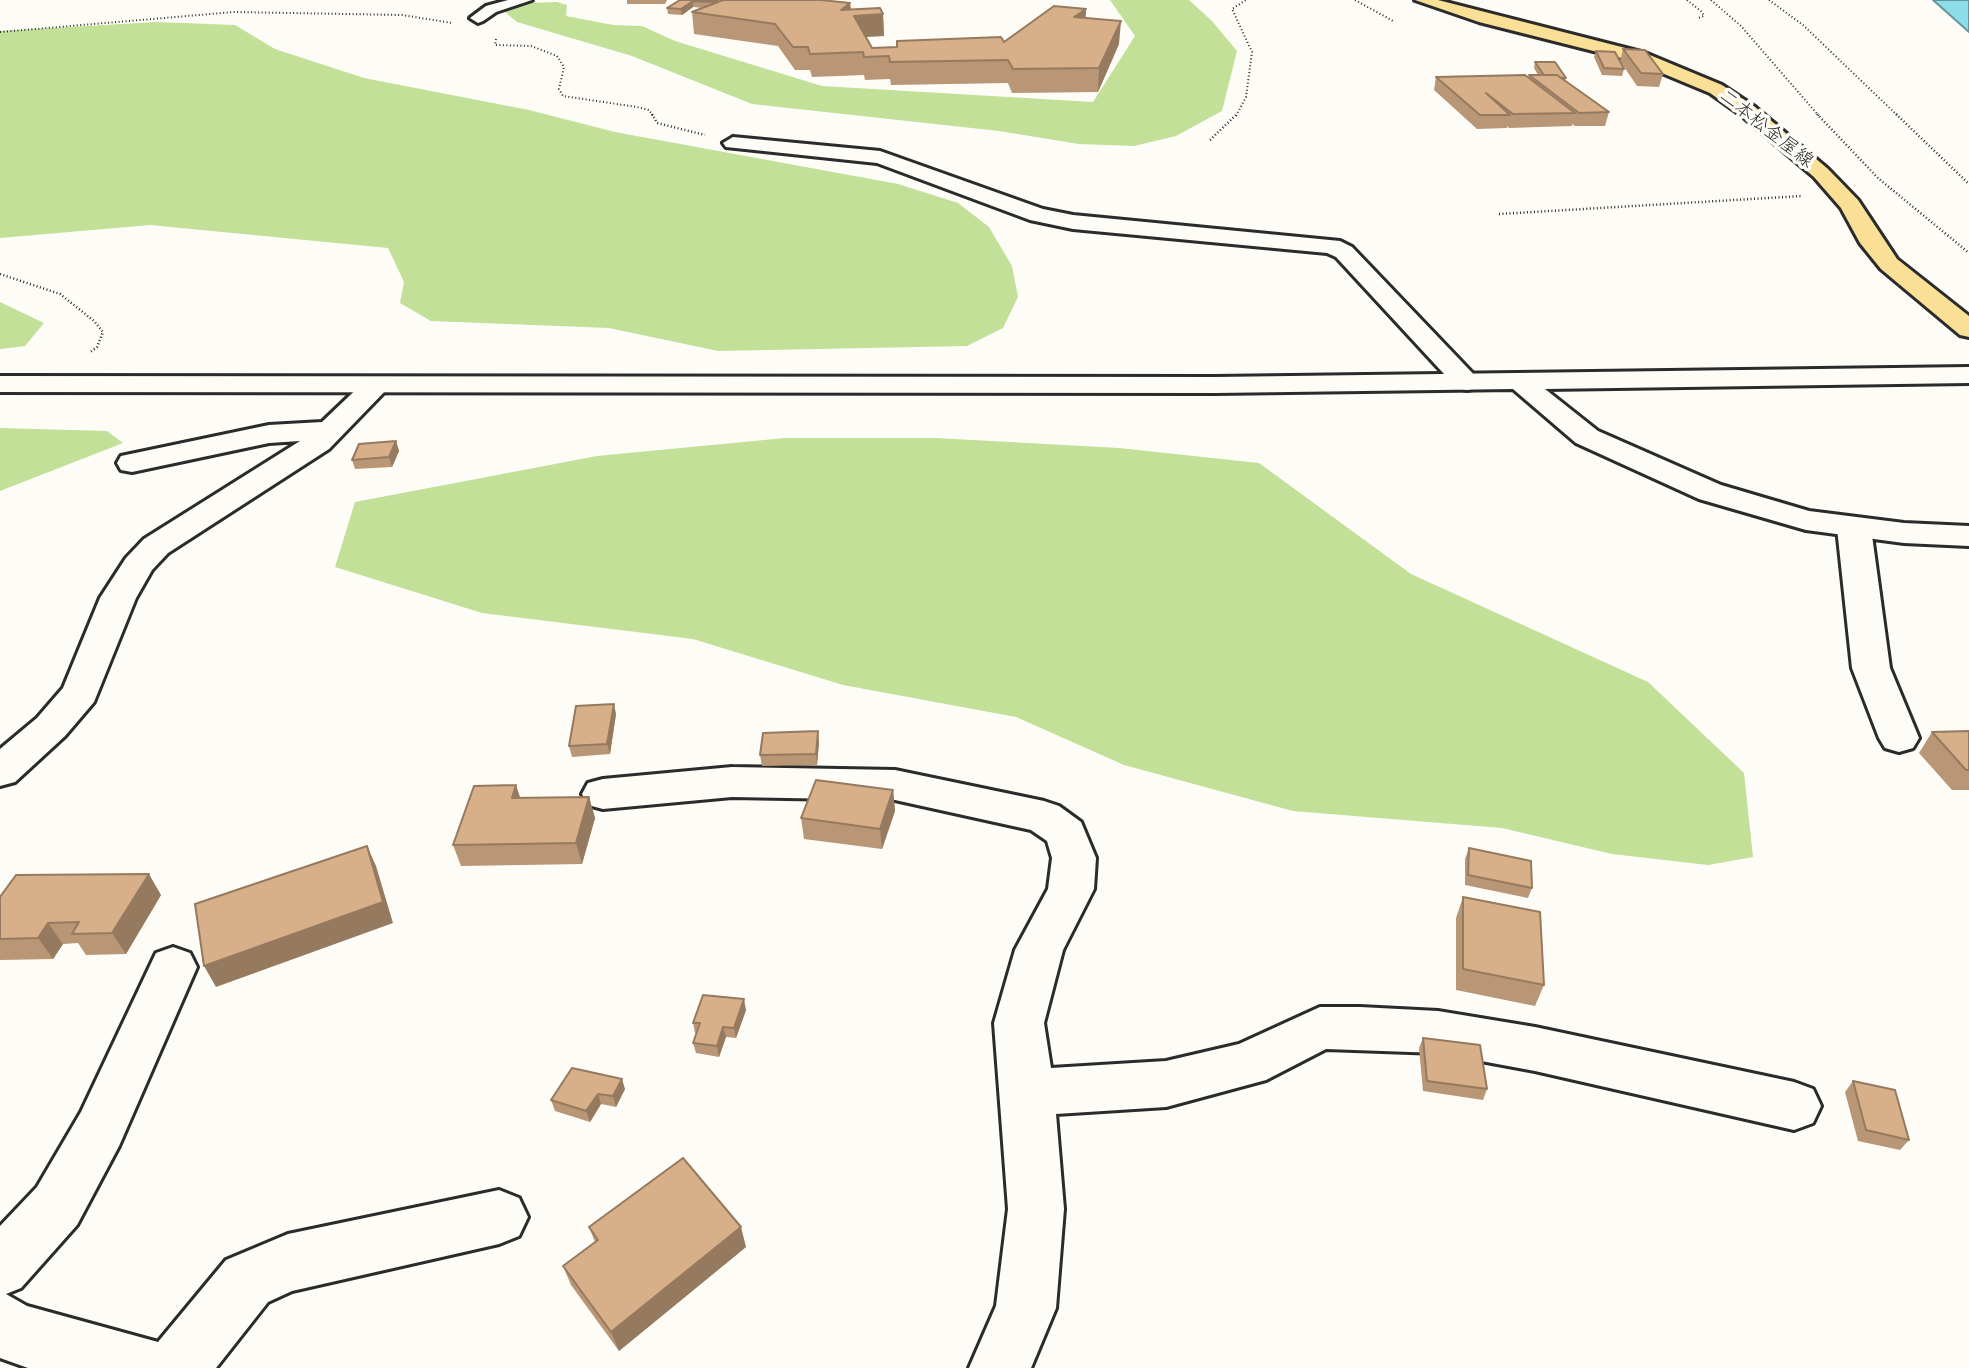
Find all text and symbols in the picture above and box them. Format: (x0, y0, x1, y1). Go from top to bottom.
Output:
street label: 二本松金屋線 (1714, 85, 1818, 173)

